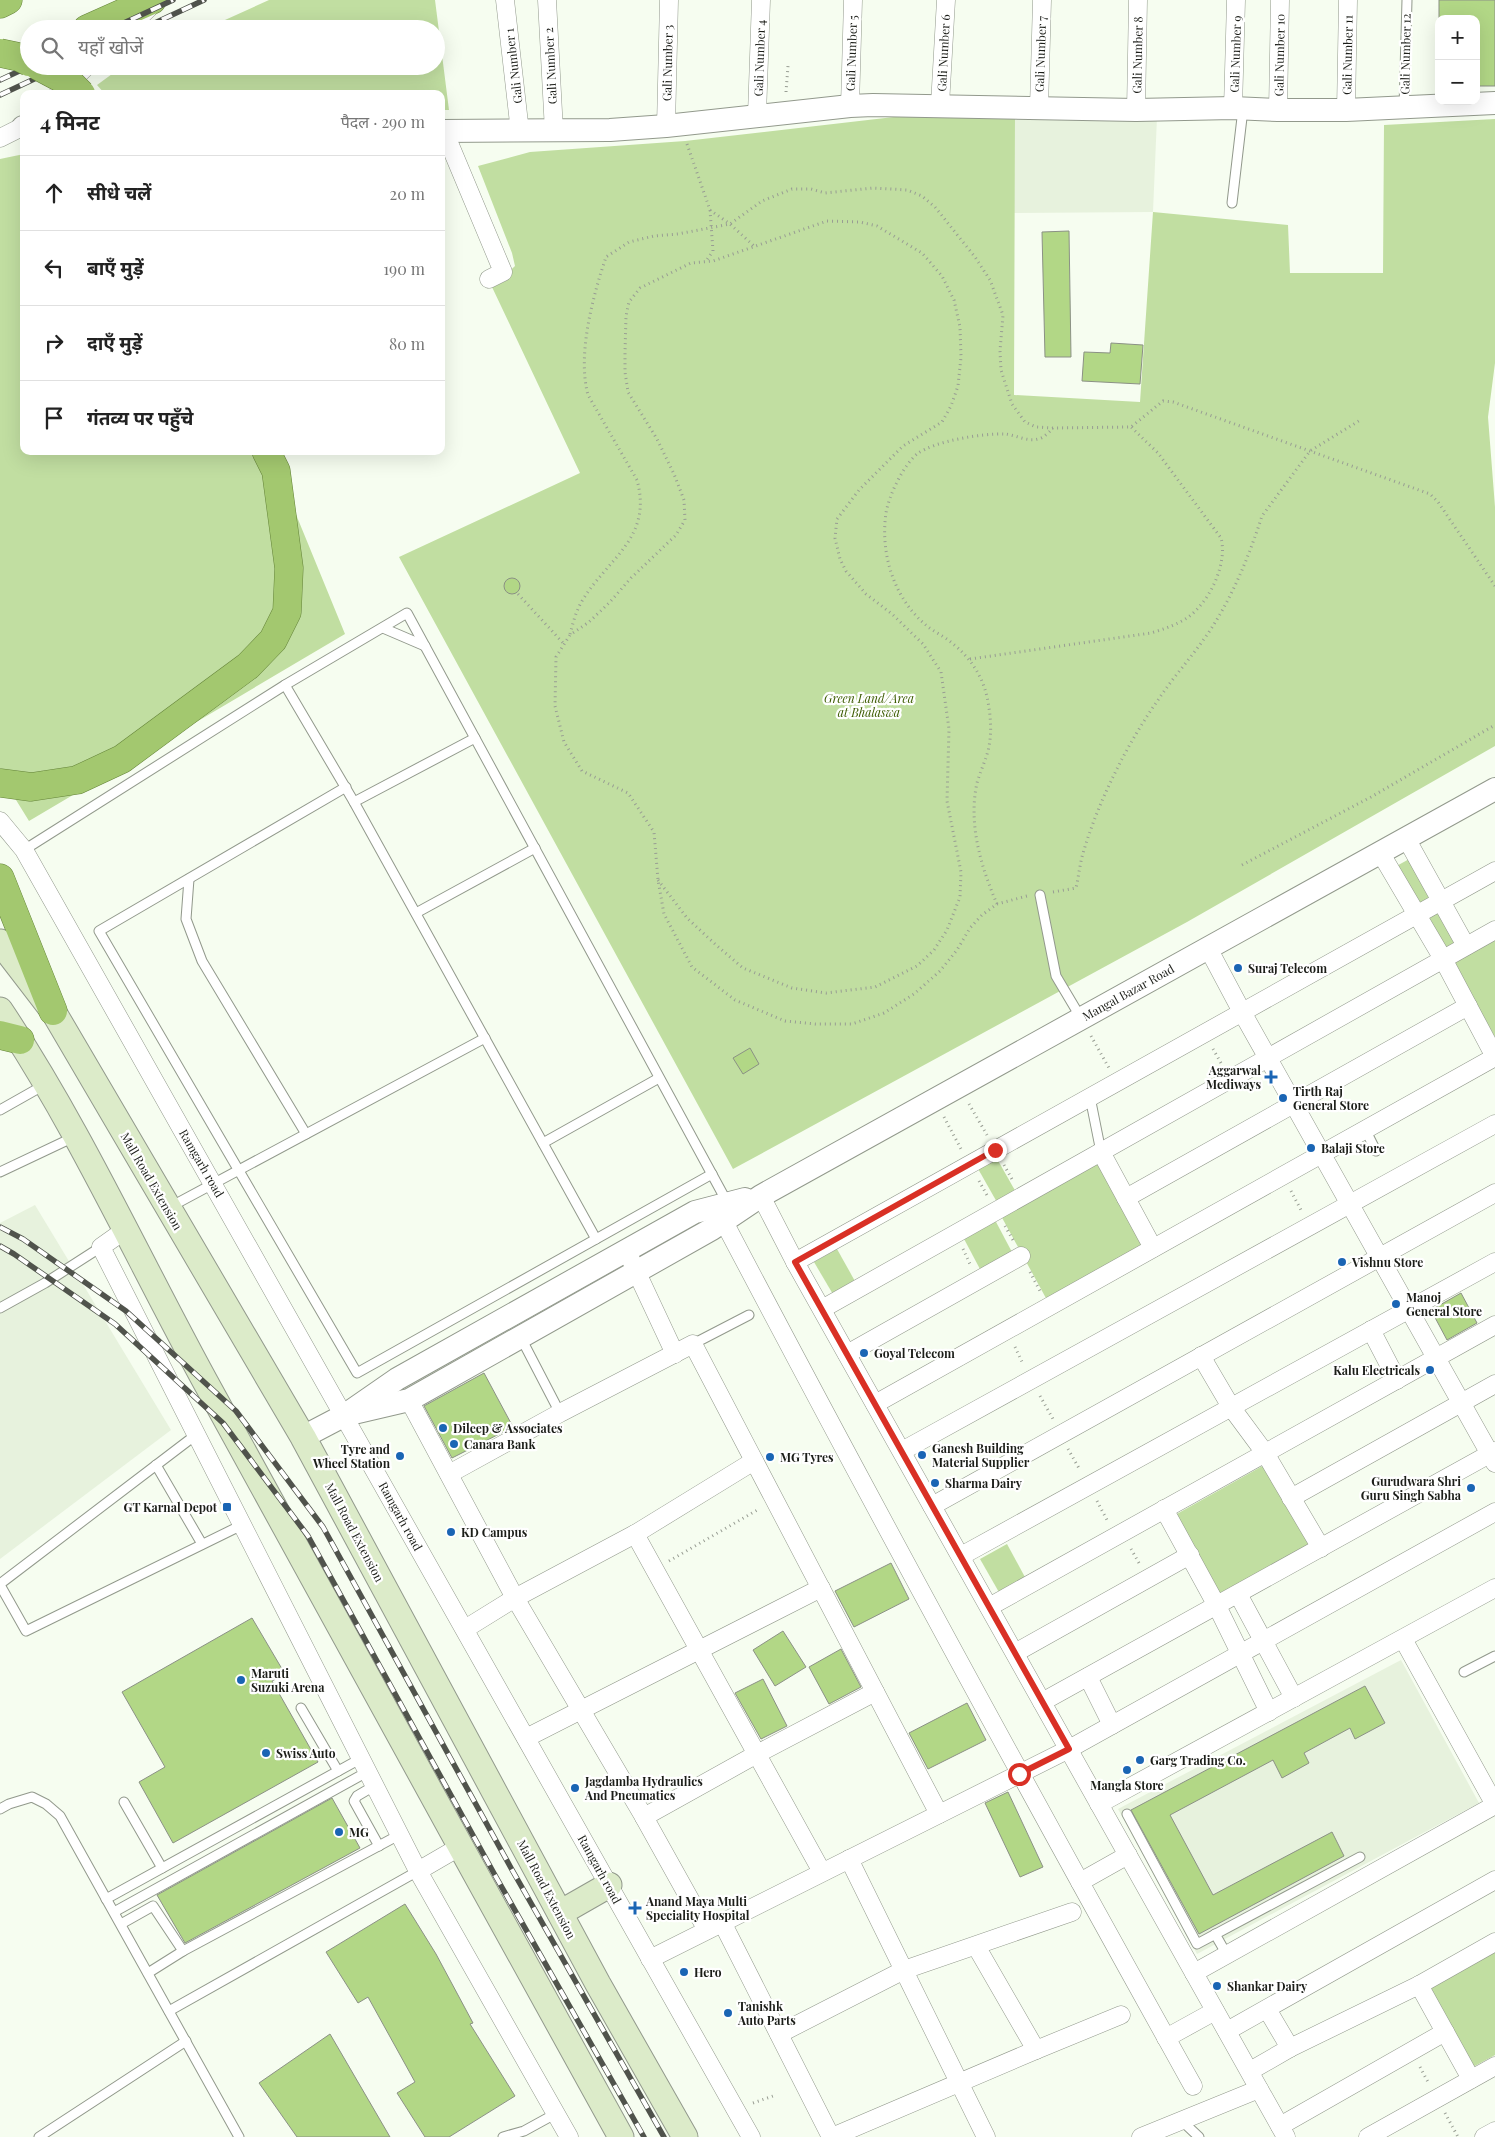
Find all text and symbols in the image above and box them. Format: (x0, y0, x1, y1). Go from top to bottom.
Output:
street label: Gali Number 10 (1270, 13, 1288, 97)
street label: Gali Number 12 (1396, 13, 1414, 95)
street label: Gali Number 6 (933, 14, 953, 92)
street label: Gali Number 11 (1338, 14, 1356, 95)
street label: Gali Number 5 (842, 15, 860, 91)
street label: Gali Number 9 (1226, 15, 1244, 93)
map controls (1435, 15, 1480, 105)
button: + (1435, 15, 1480, 60)
street label: Gali Number 7 (1031, 16, 1049, 92)
street label: Gali Number 8 (1128, 16, 1146, 94)
street label: Gali Number 4 (750, 19, 768, 97)
search box (20, 20, 445, 75)
street label: Gali Number 3 (658, 25, 676, 101)
street label: Gali Number 1 (500, 27, 526, 104)
street label: Gali Number 2 (540, 27, 560, 105)
text: यहाँ खोजें (78, 33, 143, 59)
icon: search (38, 34, 66, 62)
button: − (1435, 60, 1480, 105)
text: 4 मिनट (40, 107, 100, 135)
text: पैदल · 290 m (341, 111, 425, 132)
icon: ahead (40, 179, 68, 207)
text: सीधे चलें (87, 179, 151, 205)
text: 20 m (390, 183, 425, 204)
icon: left (40, 254, 68, 282)
text: बाएँ मुड़ें (87, 254, 144, 280)
text: 190 m (383, 258, 425, 279)
icon: right (40, 329, 68, 357)
text: दाएँ मुड़ें (87, 329, 142, 355)
text: 80 m (389, 333, 425, 354)
icon: arrive (40, 404, 68, 432)
text: गंतव्य पर पहुँचे (87, 404, 194, 430)
park label: Green Land/Area at Bhalaswa (824, 690, 914, 720)
street label: Mangal Bazar Road (1079, 960, 1177, 1024)
place label: Suraj Telecom (1248, 960, 1327, 976)
marker: Suraj Telecom (1232, 962, 1244, 974)
place label: Aggarwal Mediways (1206, 1062, 1261, 1092)
marker: Aggarwal Mediways (1265, 1071, 1277, 1083)
place label: Tirth Raj General Store (1293, 1083, 1369, 1113)
marker: Tirth Raj General Store (1277, 1092, 1289, 1104)
street label: Ramgarh road (176, 1126, 228, 1200)
street label: Mall Road Extension (118, 1129, 186, 1233)
route end (984, 1139, 1007, 1162)
place label: Balaji Store (1321, 1140, 1385, 1156)
marker: Balaji Store (1305, 1142, 1317, 1154)
place label: Vishnu Store (1351, 1254, 1423, 1270)
marker: Vishnu Store (1336, 1256, 1348, 1268)
place label: Manoj General Store (1406, 1289, 1482, 1319)
marker: Manoj General Store (1390, 1298, 1402, 1310)
place label: Goyal Telecom (874, 1345, 955, 1361)
marker: Goyal Telecom (858, 1347, 870, 1359)
place label: Kalu Electricals (1333, 1362, 1420, 1378)
marker: Kalu Electricals (1424, 1364, 1436, 1376)
place label: Dileep & Associates (453, 1420, 563, 1436)
marker: Dileep & Associates (437, 1422, 449, 1434)
place label: Canara Bank (464, 1436, 536, 1452)
marker: Canara Bank (448, 1438, 460, 1450)
place label: Ganesh Building Material Supplier (932, 1440, 1030, 1470)
place label: Tyre and Wheel Station (312, 1441, 391, 1471)
place label: MG Tyres (780, 1449, 834, 1465)
marker: Ganesh Building Material Supplier (916, 1449, 928, 1461)
marker: Tyre and Wheel Station (394, 1450, 406, 1462)
marker: MG Tyres (764, 1451, 776, 1463)
place label: Gurudwara Shri Guru Singh Sabha (1361, 1473, 1462, 1503)
place label: Sharma Dairy (945, 1475, 1023, 1491)
marker: Sharma Dairy (929, 1477, 941, 1489)
street label: Ramgarh road (376, 1479, 426, 1553)
street label: Mall Road Extension (322, 1480, 388, 1584)
marker: Gurudwara Shri Guru Singh Sabha (1465, 1482, 1477, 1494)
place label: GT Karnal Depot (124, 1499, 218, 1515)
marker: GT Karnal Depot (221, 1501, 233, 1513)
place label: KD Campus (461, 1524, 528, 1540)
marker: KD Campus (445, 1526, 457, 1538)
place label: Maruti Suzuki Arena (251, 1665, 325, 1695)
marker: Maruti Suzuki Arena (235, 1674, 247, 1686)
place label: Swiss Auto (276, 1745, 336, 1761)
marker: Swiss Auto (260, 1747, 272, 1759)
place label: Garg Trading Co. (1150, 1752, 1246, 1768)
marker: Garg Trading Co. (1134, 1754, 1146, 1766)
route start (1008, 1763, 1031, 1786)
marker: Mangla Store (1121, 1764, 1133, 1776)
place label: Jagdamba Hydraulics And Pneumatics (584, 1773, 703, 1803)
place label: Mangla Store (1090, 1777, 1164, 1793)
marker: Jagdamba Hydraulics And Pneumatics (569, 1782, 581, 1794)
place label: MG (349, 1824, 369, 1840)
marker: MG (333, 1826, 345, 1838)
street label: Ramgarh road (575, 1832, 625, 1906)
street label: Mall Road Extension (514, 1837, 580, 1941)
place label: Anand Maya Multi Speciality Hospital (645, 1893, 750, 1923)
marker: Anand Maya Multi Speciality Hospital (628, 1901, 642, 1915)
place label: Hero (694, 1964, 722, 1980)
marker: Hero (678, 1966, 690, 1978)
place label: Shankar Dairy (1227, 1978, 1308, 1994)
marker: Shankar Dairy (1211, 1980, 1223, 1992)
place label: Tanishk Auto Parts (737, 1998, 796, 2028)
marker: Tanishk Auto Parts (722, 2007, 734, 2019)

